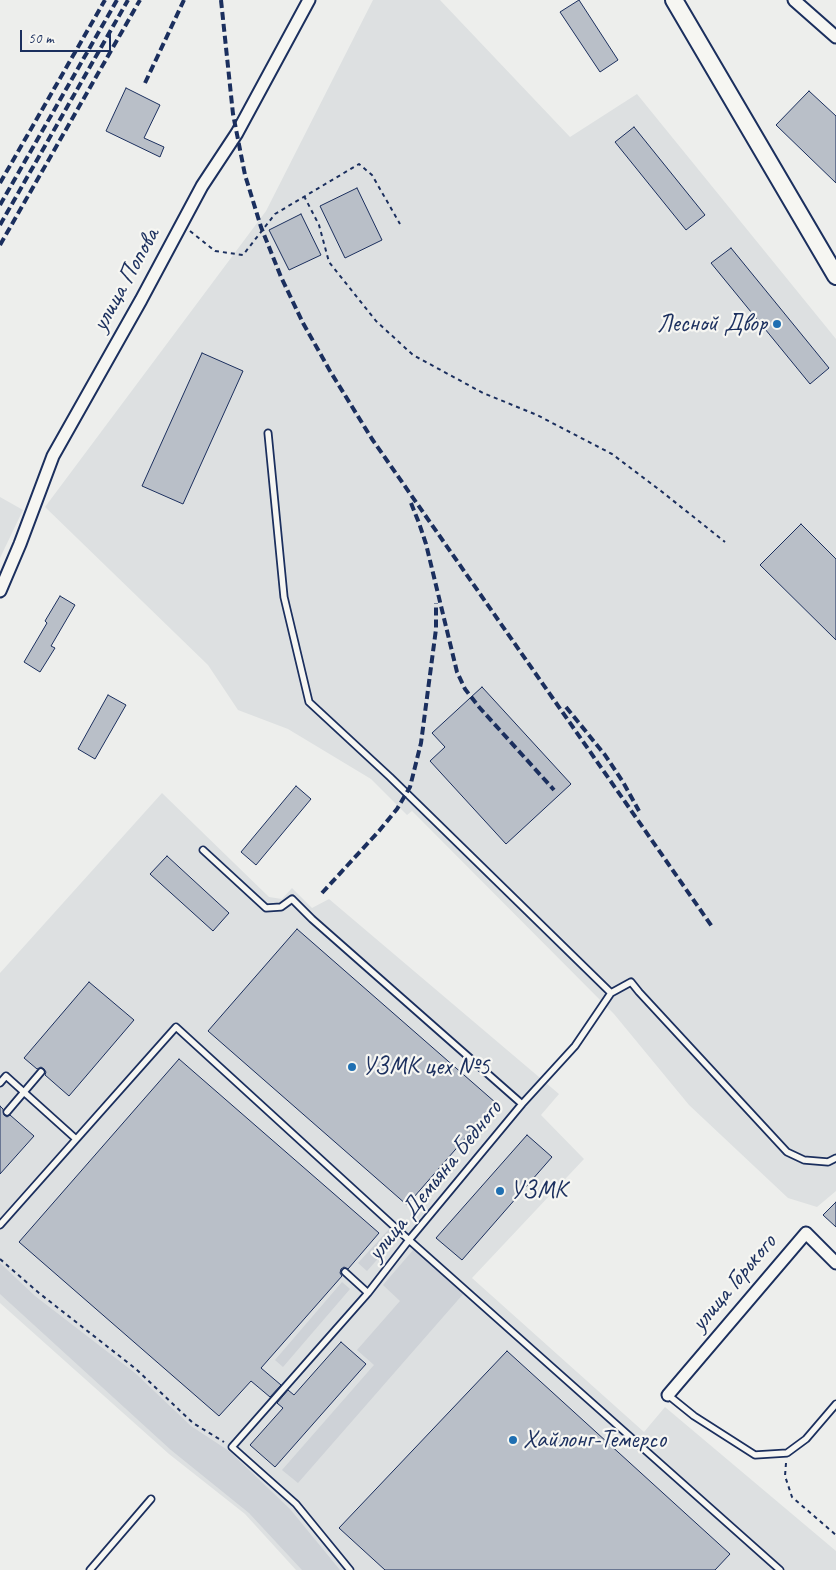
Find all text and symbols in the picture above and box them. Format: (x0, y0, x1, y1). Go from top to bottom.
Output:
scale bar (22, 20, 114, 52)
text: 50 m (28, 29, 54, 48)
street label: улица Попова (85, 223, 167, 337)
place label: Лесной Двор (657, 309, 767, 339)
marker: Лесной Двор (771, 318, 783, 330)
place label: УЗМК цех №5 (362, 1052, 490, 1082)
marker: УЗМК цех №5 (346, 1061, 358, 1073)
street label: улица Демьяна Бедного (361, 1095, 509, 1267)
place label: УЗМК (510, 1176, 567, 1206)
marker: УЗМК (494, 1185, 506, 1197)
street label: улица Горького (685, 1228, 783, 1338)
place label: Хайлонг-Темерсо (523, 1425, 666, 1455)
marker: Хайлонг-Темерсо (507, 1434, 519, 1446)

